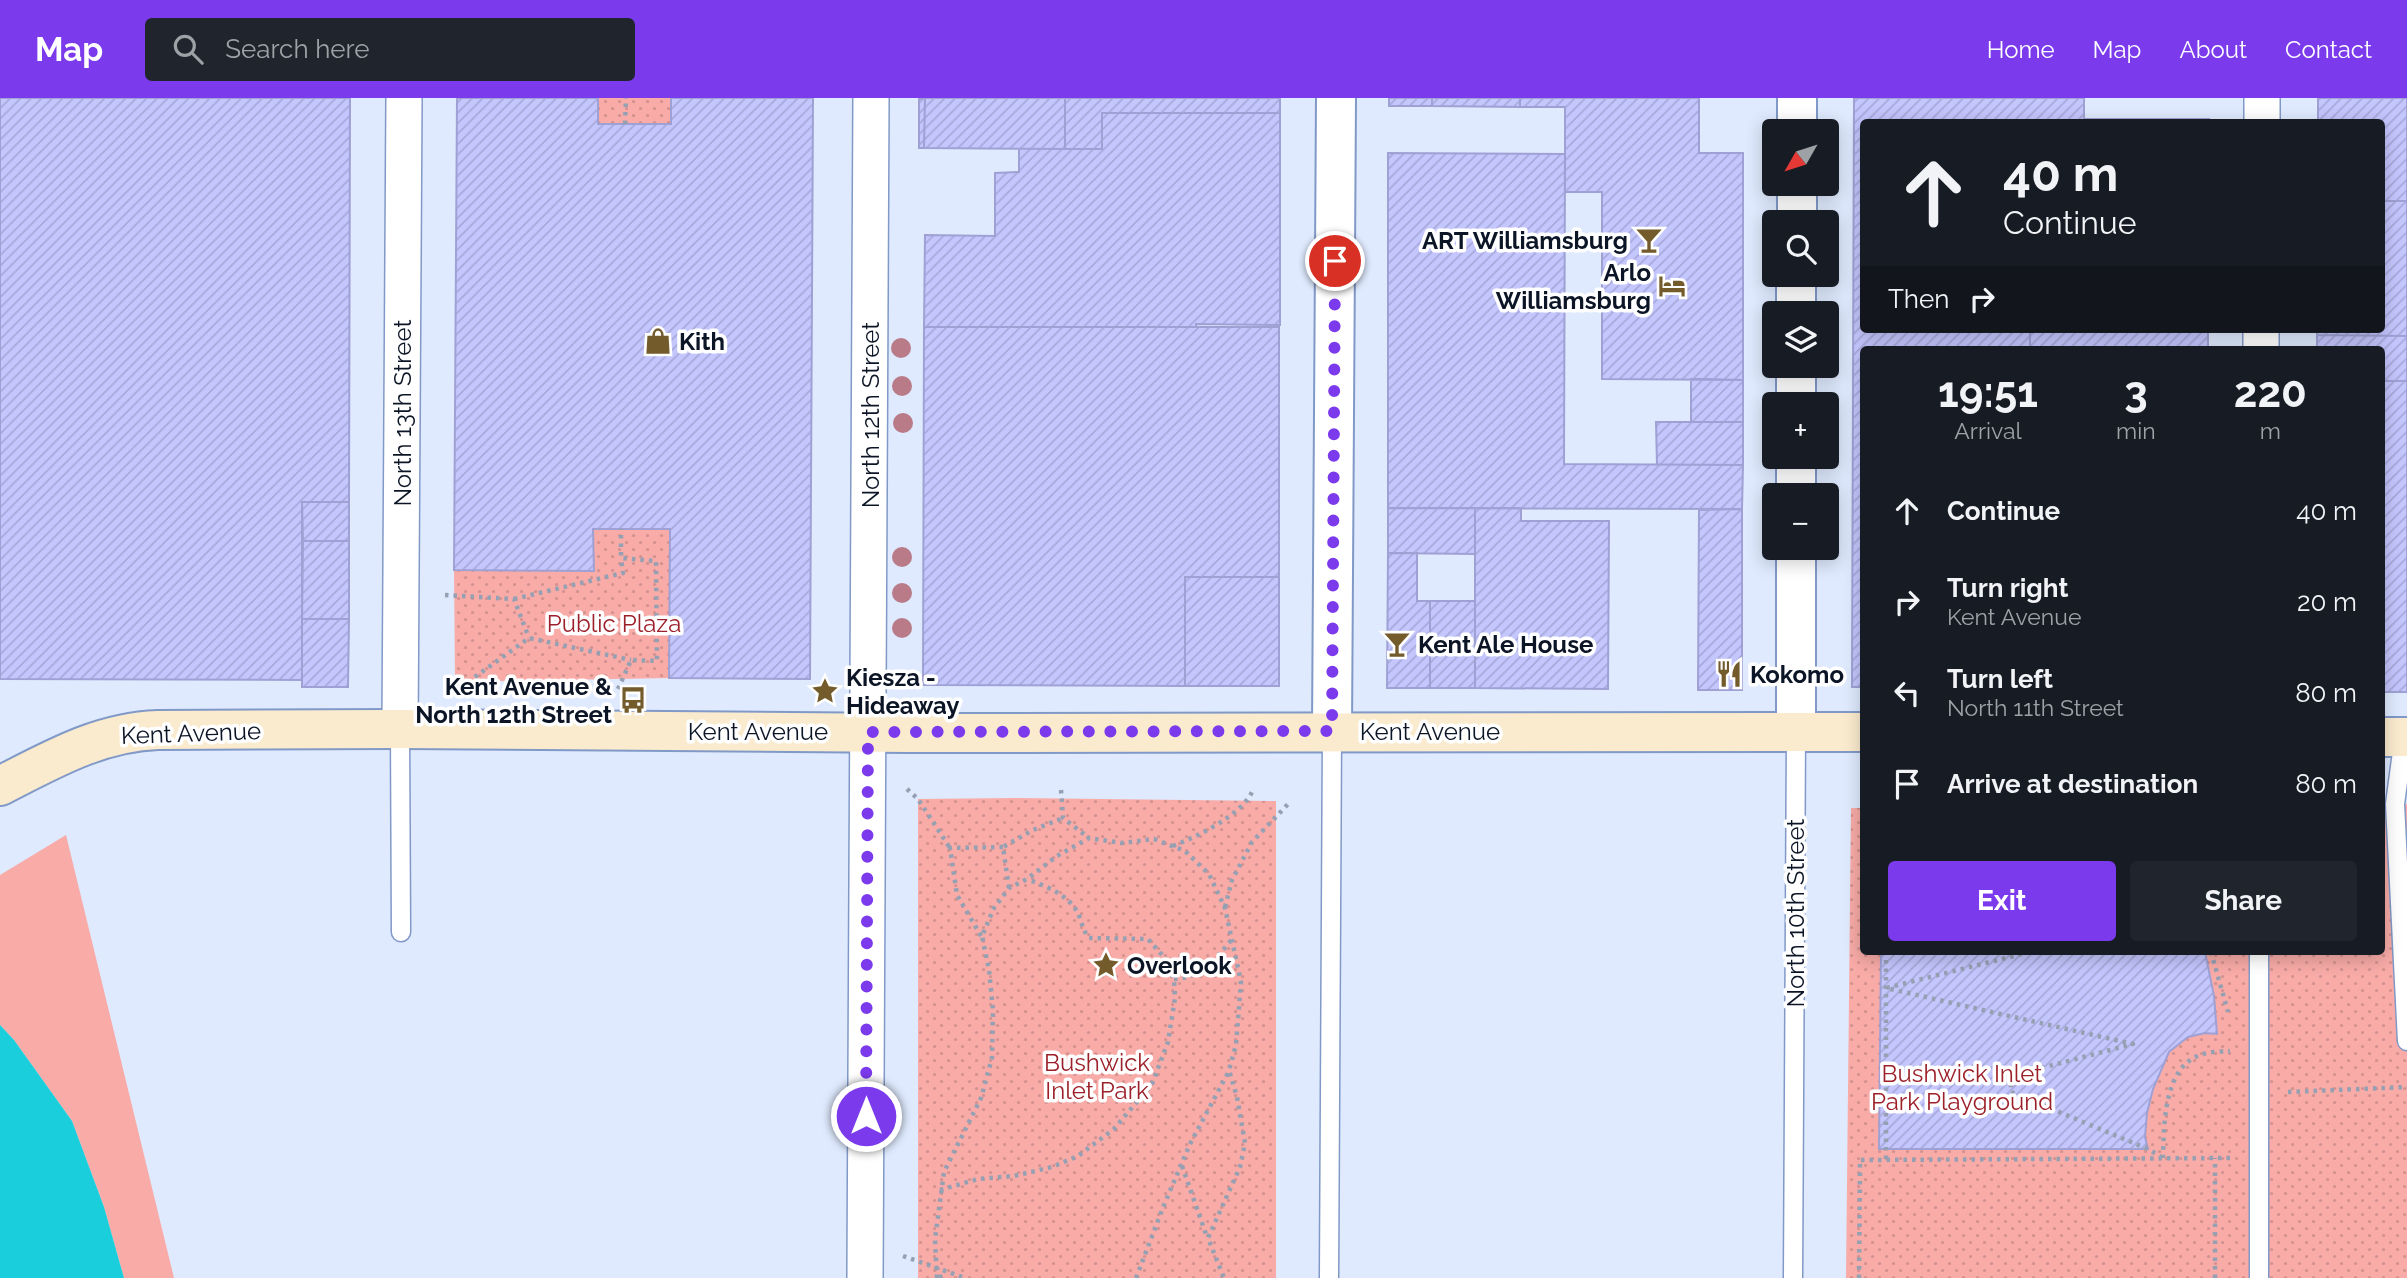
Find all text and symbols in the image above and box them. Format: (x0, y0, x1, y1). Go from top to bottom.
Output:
search box (145, 18, 635, 81)
text: Map (35, 30, 103, 69)
icon: search (169, 30, 207, 68)
text: Search here (225, 34, 370, 64)
text: Home (1987, 35, 2055, 64)
text: Map (2093, 35, 2141, 64)
text: About (2179, 35, 2247, 64)
text: Contact (2285, 35, 2372, 64)
north arrow (1762, 119, 1839, 196)
map controls (1762, 119, 1839, 560)
text: 40 m (2003, 145, 2118, 202)
icon: ahead (1888, 147, 1979, 238)
text: Continue (2003, 204, 2137, 241)
button: search (1762, 210, 1839, 287)
bar icon: ART Williamsburg (1634, 225, 1664, 255)
place label: ART Williamsburg (1422, 226, 1628, 255)
pin (1305, 231, 1365, 291)
icon: arrive (1316, 242, 1354, 280)
place label: Arlo Williamsburg (1496, 258, 1651, 315)
hotel icon: Arlo Williamsburg (1657, 271, 1687, 301)
icon: right (1963, 280, 2001, 318)
text: Then (1888, 284, 1949, 314)
button: layers (1762, 301, 1839, 378)
street label: North 13th Street (388, 320, 417, 506)
street label: North 12th Street (856, 322, 885, 508)
shop icon: Kith (643, 326, 673, 356)
place label: Kith (679, 327, 725, 356)
text: 19:51 (1938, 368, 2038, 417)
text: 3 (2124, 368, 2148, 417)
text: 220 (2234, 368, 2307, 417)
button: + (1762, 392, 1839, 469)
text: Arrival (1954, 417, 2022, 444)
text: min (2116, 417, 2156, 444)
text: m (2260, 417, 2281, 444)
button: − (1762, 483, 1839, 560)
icon: ahead (1888, 492, 1926, 530)
text: Continue (1947, 496, 2060, 526)
text: 40 m (2296, 496, 2357, 526)
text: Turn right (1947, 573, 2068, 603)
icon: right (1888, 583, 1926, 621)
text: 20 m (2297, 587, 2357, 617)
text: Kent Avenue (1947, 603, 2081, 630)
park label: Public Plaza (547, 609, 681, 638)
bar icon: Kent Ale House (1382, 629, 1412, 659)
place label: Kent Ale House (1418, 630, 1593, 659)
restaurant icon: Kokomo (1714, 659, 1744, 689)
place label: Kokomo (1750, 660, 1844, 689)
place label: Kiesza - Hideaway (846, 663, 959, 720)
text: Turn left (1947, 664, 2053, 694)
place label: Kent Avenue & North 12th Street (415, 672, 613, 729)
icon: left (1888, 674, 1926, 712)
place icon: Kiesza - Hideaway (810, 676, 840, 706)
text: 80 m (2295, 678, 2357, 708)
bus stop icon: Kent Avenue & North 12th Street (618, 685, 648, 715)
text: North 11th Street (1947, 694, 2124, 721)
street label: Kent Avenue (120, 716, 262, 750)
street label: Kent Avenue (688, 717, 828, 746)
street label: Kent Avenue (1360, 717, 1500, 746)
icon: arrive (1888, 765, 1926, 803)
text: Arrive at destination (1947, 769, 2198, 799)
text: 80 m (2295, 769, 2357, 799)
street label: North 10th Street (1781, 819, 1810, 1007)
button: Exit (1888, 861, 2116, 941)
button: Share (2130, 861, 2357, 941)
place icon: Overlook (1091, 950, 1121, 980)
place label: Overlook (1127, 951, 1232, 980)
park label: Bushwick Inlet Park (1044, 1048, 1150, 1105)
park label: Bushwick Inlet Park Playground (1871, 1059, 2053, 1116)
position arrow (829, 1079, 903, 1153)

